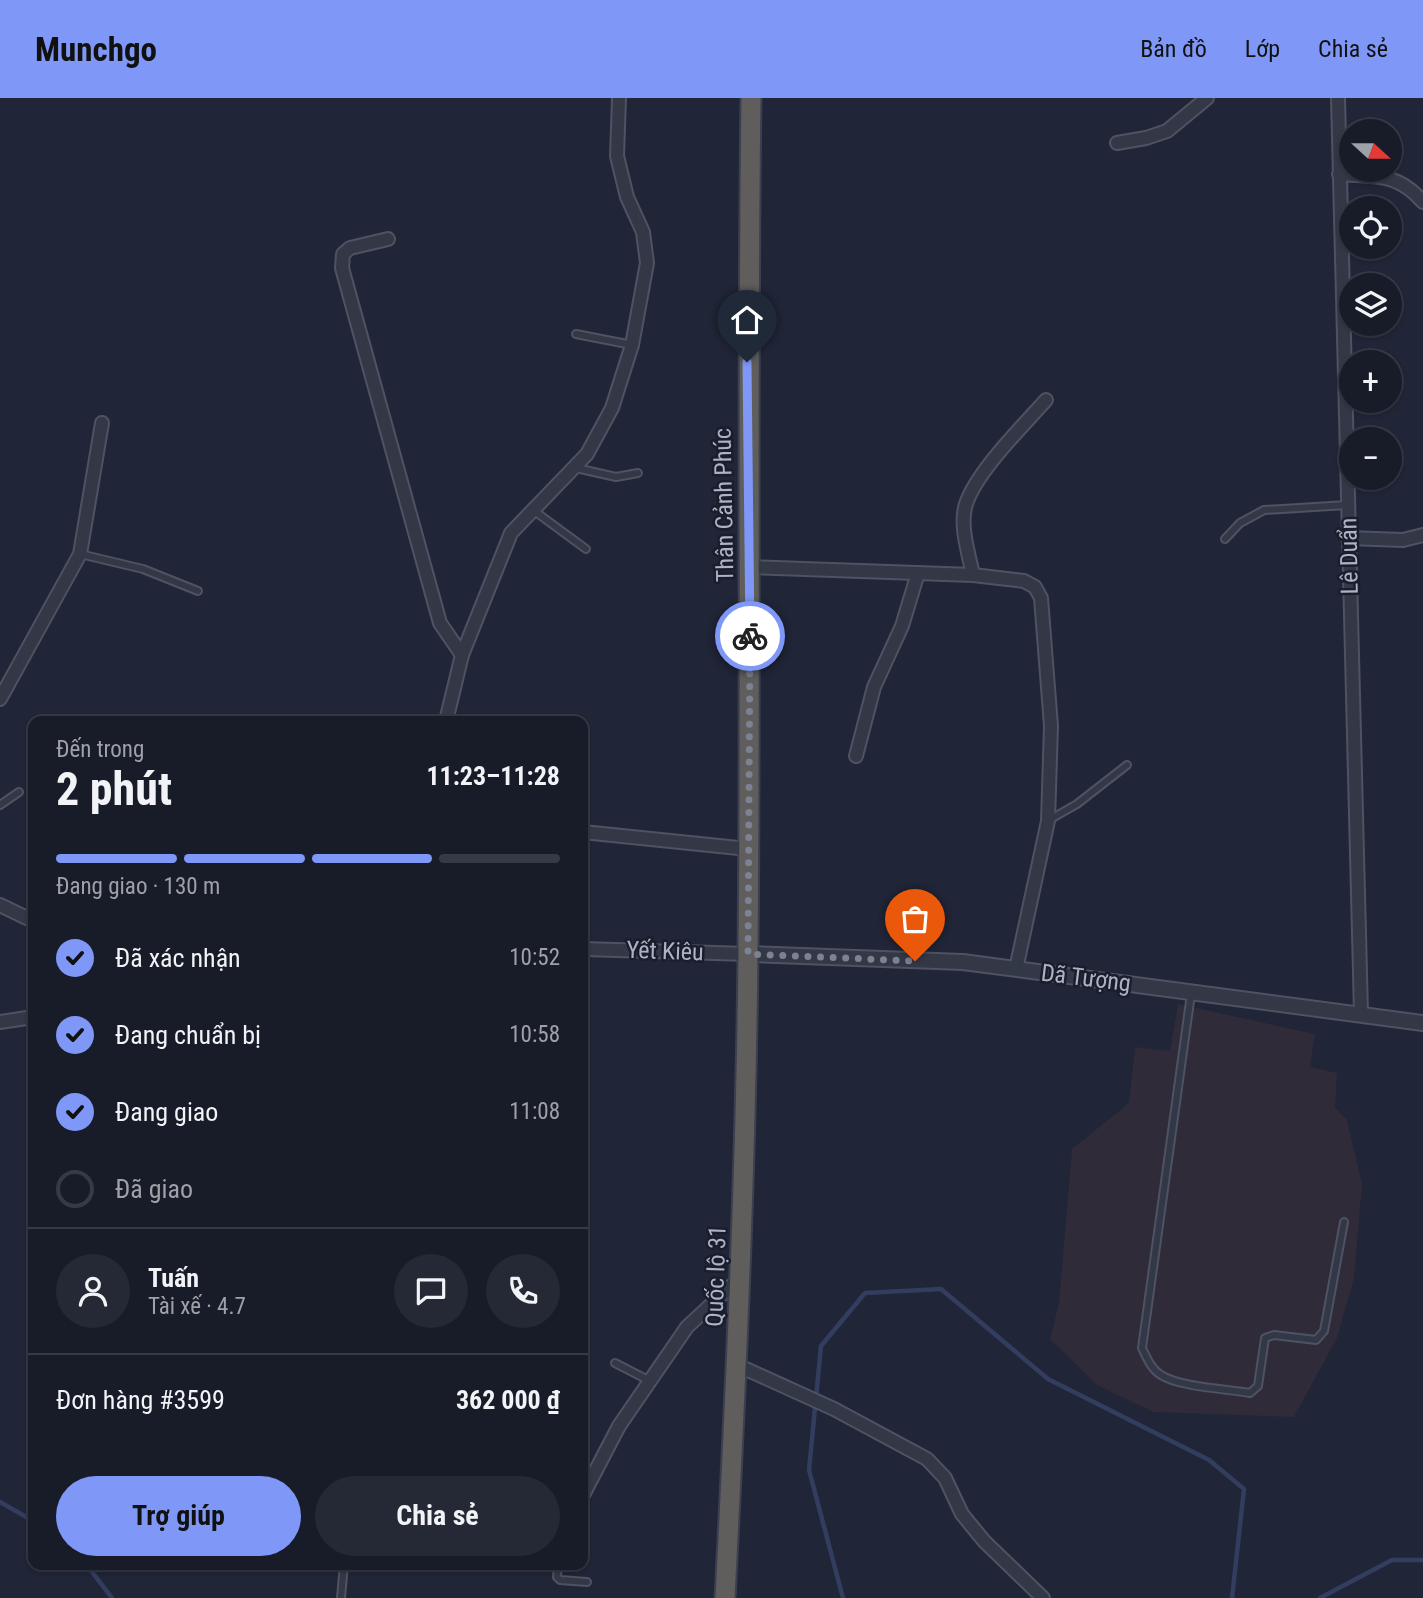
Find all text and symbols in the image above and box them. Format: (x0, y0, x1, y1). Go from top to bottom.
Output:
text: Munchgo (35, 30, 157, 69)
text: Bản đồ (1140, 35, 1207, 63)
text: Lớp (1245, 35, 1280, 63)
text: Chia sẻ (1318, 35, 1388, 63)
north arrow (1339, 119, 1402, 182)
map controls (1339, 119, 1402, 490)
button: locate (1339, 196, 1402, 259)
button: layers (1339, 273, 1402, 336)
pin (717, 290, 777, 362)
icon: home (728, 301, 766, 339)
button: + (1339, 350, 1402, 413)
button: − (1339, 427, 1402, 490)
street label: Thân Cảnh Phúc (709, 428, 739, 582)
street label: Lê Duẩn (1334, 517, 1364, 595)
courier (715, 601, 785, 671)
icon: bike (731, 617, 769, 655)
text: Đến trong (56, 736, 144, 763)
text: 11:23–11:28 (426, 761, 560, 791)
text: 2 phút (56, 762, 172, 816)
text: Đang giao · 130 m (56, 873, 220, 900)
pin (885, 889, 945, 961)
icon: bag (896, 900, 934, 938)
street label: Yết Kiêu (626, 936, 704, 966)
icon: check (56, 939, 94, 977)
text: Đã xác nhận (115, 943, 241, 973)
text: 10:52 (509, 944, 560, 971)
street label: Dã Tượng (1039, 959, 1133, 997)
icon: check (56, 1016, 94, 1054)
text: Đang chuẩn bị (115, 1020, 261, 1050)
text: 10:58 (509, 1021, 560, 1048)
icon: check (56, 1093, 94, 1131)
text: Đang giao (115, 1097, 218, 1127)
text: 11:08 (509, 1098, 560, 1125)
text: Đã giao (115, 1174, 193, 1204)
street label: Quốc lộ 31 (700, 1225, 732, 1327)
button: person (56, 1254, 130, 1328)
button: chat (394, 1254, 468, 1328)
button: phone (486, 1254, 560, 1328)
text: Tuấn (148, 1263, 199, 1293)
text: Tài xế · 4.7 (148, 1293, 246, 1320)
text: Đơn hàng #3599 (56, 1385, 225, 1415)
text: 362 000 ₫ (456, 1385, 560, 1415)
button: Trợ giúp (56, 1476, 301, 1556)
button: Chia sẻ (315, 1476, 560, 1556)

